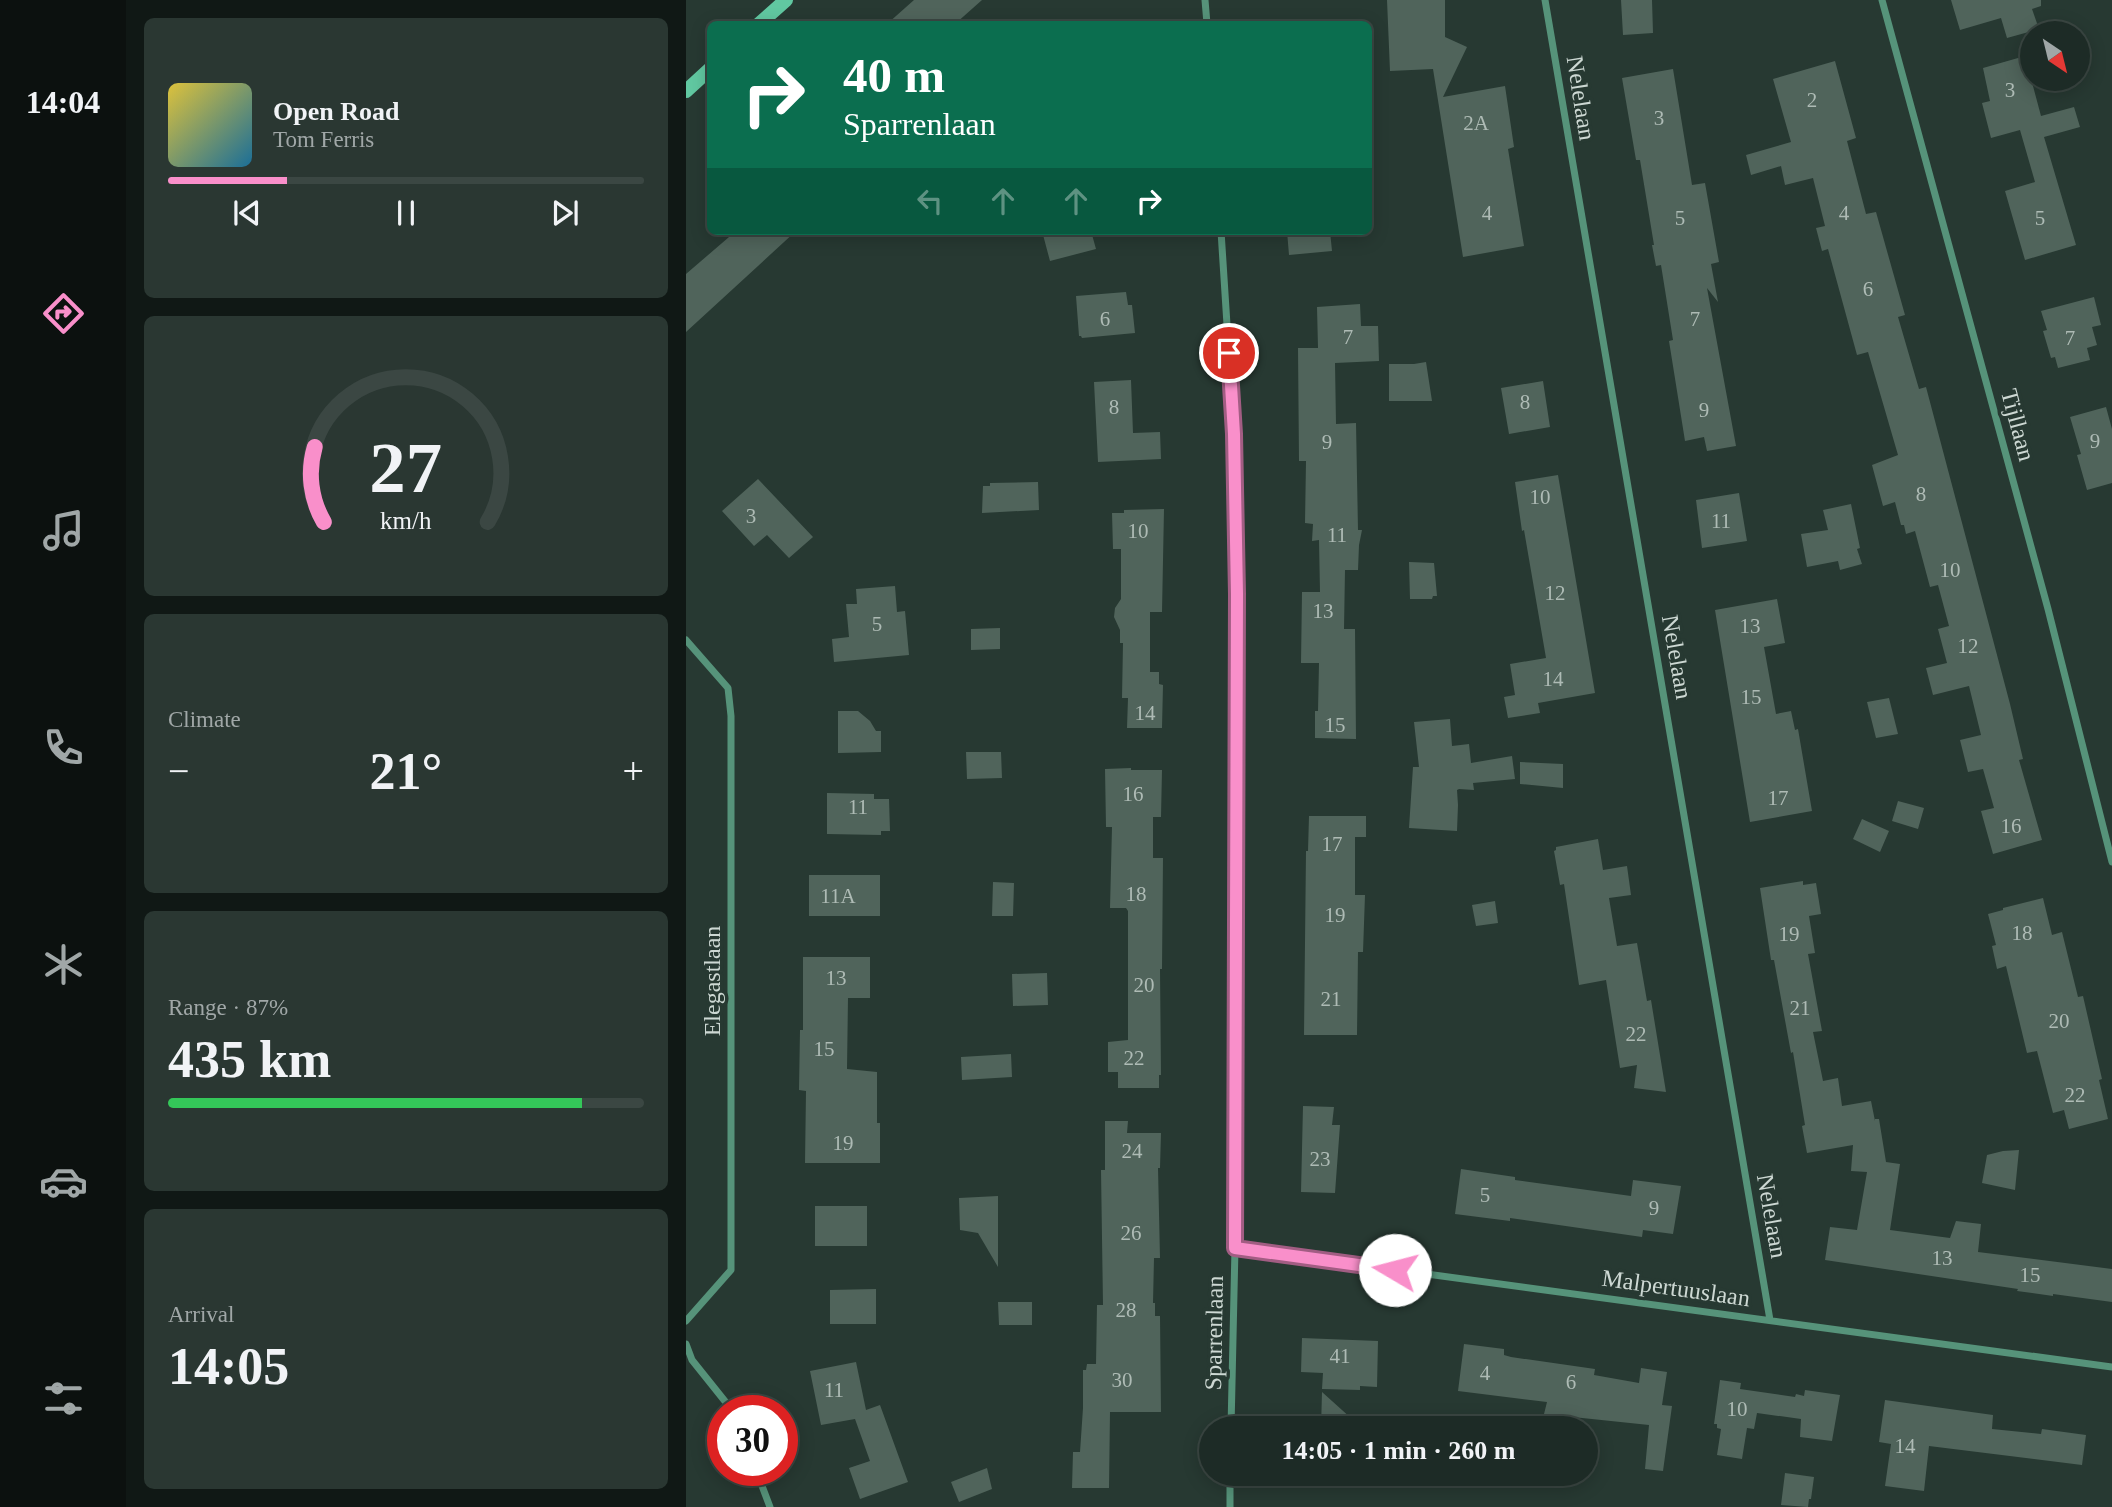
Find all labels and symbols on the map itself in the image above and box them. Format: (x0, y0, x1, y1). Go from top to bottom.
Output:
north arrow (2020, 21, 2090, 91)
street label: Nelelaan (1561, 54, 1601, 142)
house number: 3 (2005, 78, 2015, 102)
house number: 2 (1807, 88, 1817, 112)
house number: 3 (1654, 106, 1664, 130)
house number: 2A (1463, 111, 1490, 135)
house number: 4 (1482, 201, 1493, 225)
house number: 4 (1839, 201, 1850, 225)
house number: 5 (1675, 206, 1685, 230)
house number: 5 (2035, 206, 2045, 230)
house number: 6 (1863, 277, 1873, 301)
house number: 6 (1100, 307, 1110, 331)
house number: 7 (1690, 307, 1700, 331)
pin (1199, 323, 1259, 383)
house number: 7 (1343, 325, 1353, 349)
house number: 7 (2065, 326, 2075, 350)
street label: Tijllaan (1996, 386, 2040, 464)
house number: 8 (1520, 390, 1530, 414)
house number: 8 (1109, 395, 1119, 419)
house number: 9 (1699, 398, 1709, 422)
house number: 9 (2090, 429, 2100, 453)
house number: 9 (1322, 430, 1332, 454)
house number: 8 (1916, 482, 1926, 506)
house number: 10 (1530, 485, 1551, 509)
house number: 3 (746, 504, 756, 528)
house number: 11 (1711, 509, 1731, 533)
house number: 10 (1128, 519, 1149, 543)
house number: 11 (1327, 523, 1347, 547)
house number: 10 (1940, 558, 1961, 582)
house number: 12 (1545, 581, 1566, 605)
house number: 13 (1313, 599, 1334, 623)
house number: 5 (872, 612, 882, 636)
street label: Nelelaan (1657, 613, 1697, 701)
house number: 13 (1740, 614, 1761, 638)
house number: 12 (1958, 634, 1979, 658)
house number: 14 (1543, 667, 1564, 691)
house number: 15 (1741, 685, 1762, 709)
house number: 14 (1135, 701, 1156, 725)
house number: 15 (1325, 713, 1346, 737)
house number: 16 (1123, 782, 1144, 806)
house number: 17 (1768, 786, 1789, 810)
house number: 11 (848, 795, 868, 819)
house number: 16 (2001, 814, 2022, 838)
house number: 17 (1322, 832, 1343, 856)
house number: 18 (1126, 882, 1147, 906)
house number: 11A (820, 884, 857, 908)
house number: 19 (1325, 903, 1346, 927)
house number: 18 (2012, 921, 2033, 945)
house number: 19 (1779, 922, 1800, 946)
street label: Elegastlaan (699, 926, 725, 1036)
house number: 13 (826, 966, 847, 990)
house number: 20 (1134, 973, 1155, 997)
house number: 21 (1321, 987, 1342, 1011)
house number: 21 (1790, 996, 1811, 1020)
house number: 20 (2049, 1009, 2070, 1033)
house number: 22 (1626, 1022, 1647, 1046)
house number: 15 (814, 1037, 835, 1061)
house number: 22 (1124, 1046, 1145, 1070)
house number: 22 (2065, 1083, 2086, 1107)
house number: 19 (833, 1131, 854, 1155)
house number: 24 (1122, 1139, 1143, 1163)
house number: 23 (1310, 1147, 1331, 1171)
street label: Nelelaan (1752, 1172, 1792, 1260)
house number: 5 (1480, 1183, 1490, 1207)
house number: 9 (1649, 1196, 1659, 1220)
house number: 26 (1121, 1221, 1142, 1245)
position arrow (1358, 1233, 1432, 1307)
house number: 13 (1932, 1246, 1953, 1270)
house number: 15 (2020, 1263, 2041, 1287)
street label: Malpertuuslaan (1600, 1265, 1752, 1311)
street label: Sparrenlaan (1200, 1275, 1228, 1391)
house number: 28 (1116, 1298, 1137, 1322)
house number: 41 (1330, 1344, 1351, 1368)
house number: 4 (1480, 1361, 1491, 1385)
house number: 30 (1112, 1368, 1133, 1392)
house number: 6 (1566, 1370, 1576, 1394)
house number: 11 (824, 1378, 844, 1402)
speed limit sign: 30 (707, 1395, 798, 1486)
house number: 10 (1727, 1397, 1748, 1421)
house number: 14 (1895, 1434, 1916, 1458)

